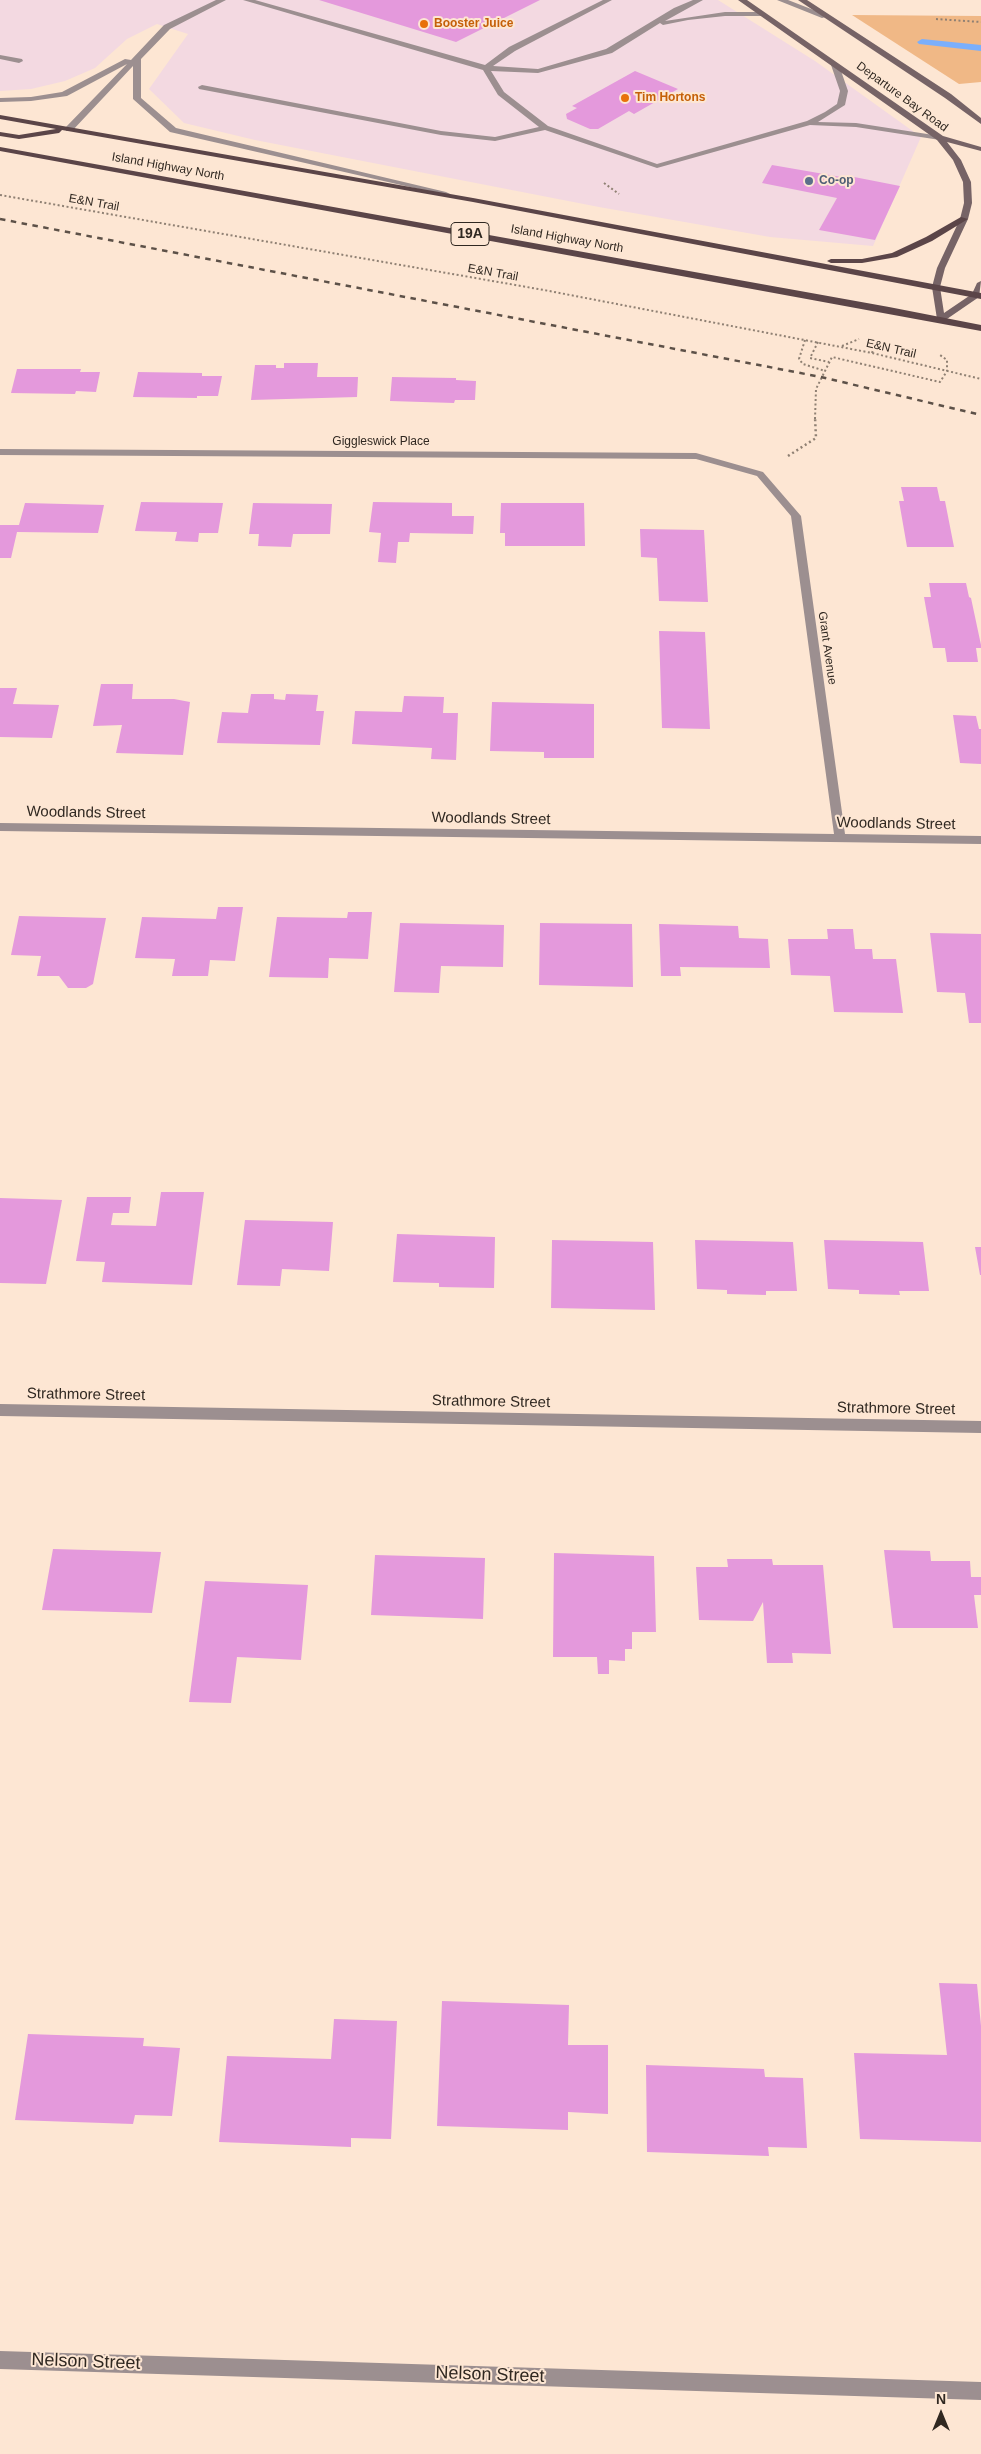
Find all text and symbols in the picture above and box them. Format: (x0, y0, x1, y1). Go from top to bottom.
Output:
place label: Booster Juice (434, 17, 513, 31)
marker: Booster Juice (418, 18, 430, 30)
street label: Departure Bay Road (854, 59, 950, 135)
place label: Tim Hortons (635, 91, 705, 105)
marker: Tim Hortons (619, 92, 631, 104)
street label: Island Highway North (111, 150, 225, 184)
place label: Co-op (819, 174, 854, 188)
marker: Co-op (803, 175, 815, 187)
street label: E&N Trail (68, 191, 120, 215)
road number: 19A (451, 222, 489, 245)
street label: Island Highway North (510, 222, 624, 256)
street label: E&N Trail (467, 261, 519, 285)
street label: E&N Trail (865, 336, 917, 362)
street label: Giggleswick Place (332, 435, 430, 449)
street label: Grant Avenue (815, 610, 839, 686)
street label: Woodlands Street (26, 803, 146, 823)
street label: Woodlands Street (431, 809, 551, 829)
street label: Woodlands Street (836, 814, 956, 834)
street label: Strathmore Street (27, 1385, 145, 1405)
street label: Strathmore Street (432, 1392, 550, 1412)
street label: Strathmore Street (837, 1399, 955, 1419)
street label: Nelson Street (31, 2349, 141, 2375)
street label: Nelson Street (435, 2362, 545, 2388)
north arrow (916, 2389, 966, 2439)
text: N (936, 2391, 946, 2407)

